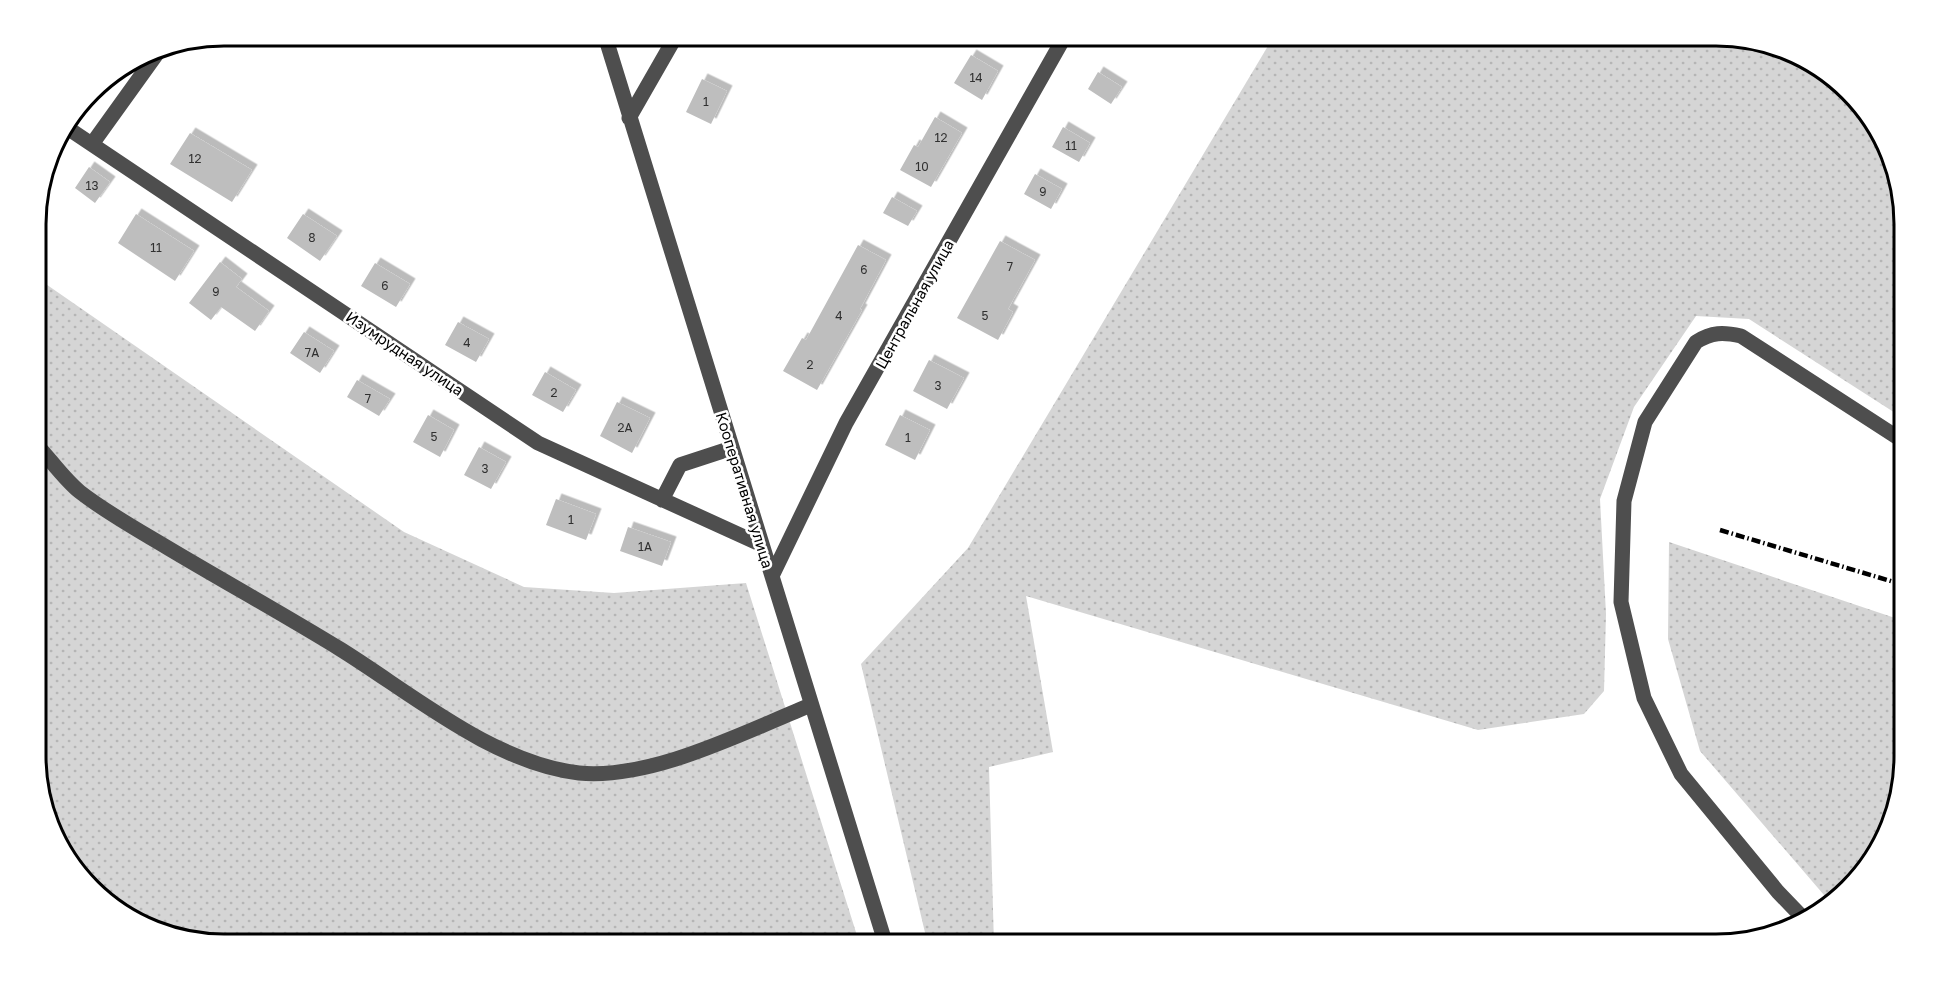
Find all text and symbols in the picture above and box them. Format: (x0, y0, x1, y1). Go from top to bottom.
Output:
house number: 14 (969, 70, 983, 85)
house number: 1 (703, 94, 709, 109)
house number: 12 (935, 130, 947, 145)
house number: 11 (1065, 138, 1077, 153)
house number: 12 (189, 151, 201, 166)
house number: 10 (915, 159, 929, 174)
house number: 13 (86, 178, 98, 193)
house number: 9 (1039, 184, 1047, 199)
house number: 8 (308, 230, 316, 245)
street label: Центральная улица (871, 236, 957, 372)
house number: 11 (150, 240, 162, 255)
house number: 7 (1007, 259, 1013, 274)
house number: 6 (860, 262, 868, 277)
house number: 6 (381, 278, 389, 293)
house number: 9 (212, 284, 220, 299)
street label: Изумрудная улица (343, 307, 467, 399)
house number: 4 (835, 308, 843, 323)
house number: 5 (982, 308, 989, 323)
house number: 4 (463, 335, 471, 350)
house number: 7А (305, 345, 319, 360)
house number: 2 (807, 357, 814, 372)
house number: 3 (934, 378, 942, 393)
house number: 2 (551, 385, 558, 400)
house number: 7 (365, 391, 371, 406)
street label: Кооперативная улица (713, 410, 777, 570)
house number: 2А (617, 420, 633, 435)
house number: 5 (431, 429, 438, 444)
house number: 1 (905, 430, 911, 445)
house number: 3 (481, 461, 489, 476)
house number: 1 (568, 512, 574, 527)
house number: 1А (638, 539, 652, 554)

